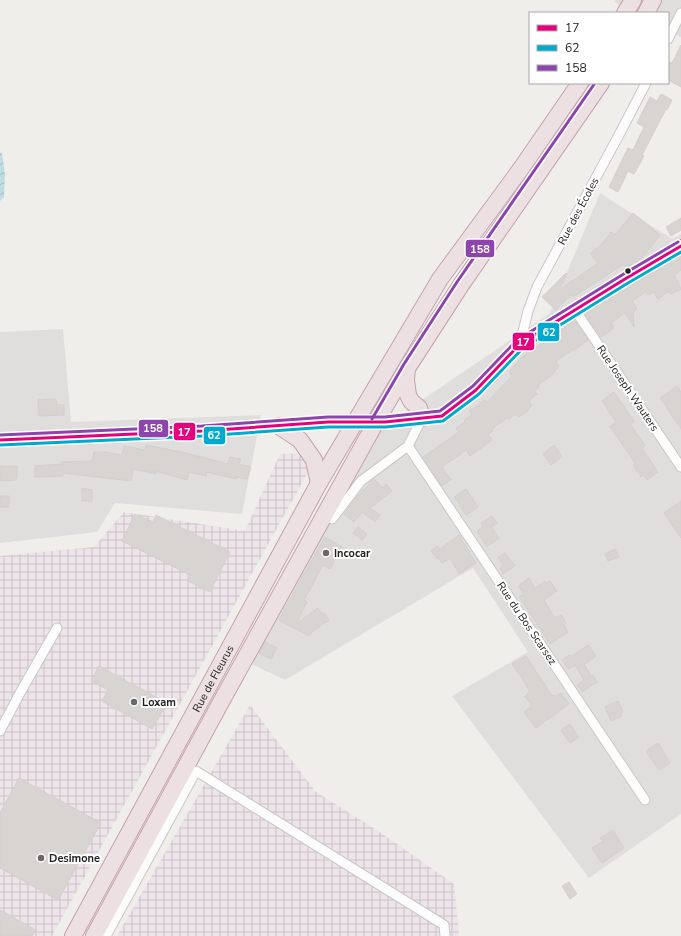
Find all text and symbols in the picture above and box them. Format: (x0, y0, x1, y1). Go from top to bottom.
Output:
legend (529, 12, 669, 84)
text: 17 (565, 20, 579, 36)
text: 62 (565, 40, 579, 56)
text: 158 (565, 60, 587, 76)
street label: Rue des Écoles (553, 174, 603, 248)
line badge: 158 (465, 239, 495, 258)
text: 158 (470, 242, 490, 257)
unlabelled marker (623, 266, 633, 276)
line badge: 62 (537, 322, 560, 342)
text: 62 (542, 325, 556, 340)
line badge: 17 (512, 332, 535, 351)
text: 17 (516, 335, 530, 350)
street label: Rue Joseph Wauters (593, 342, 662, 434)
line badge: 158 (138, 419, 169, 438)
text: 158 (143, 421, 163, 436)
line badge: 17 (173, 422, 196, 441)
text: 17 (177, 425, 191, 440)
line badge: 62 (203, 426, 226, 445)
text: 62 (207, 428, 221, 443)
place label: Incocar (334, 546, 371, 561)
marker: Incocar (321, 548, 331, 558)
street label: Rue du Bos Scarsez (493, 579, 560, 668)
street label: Rue de Fleurus (189, 643, 238, 715)
place label: Loxam (142, 695, 176, 710)
marker: Loxam (129, 697, 139, 707)
place label: Desimone (49, 851, 100, 866)
marker: Desimone (36, 853, 46, 863)

